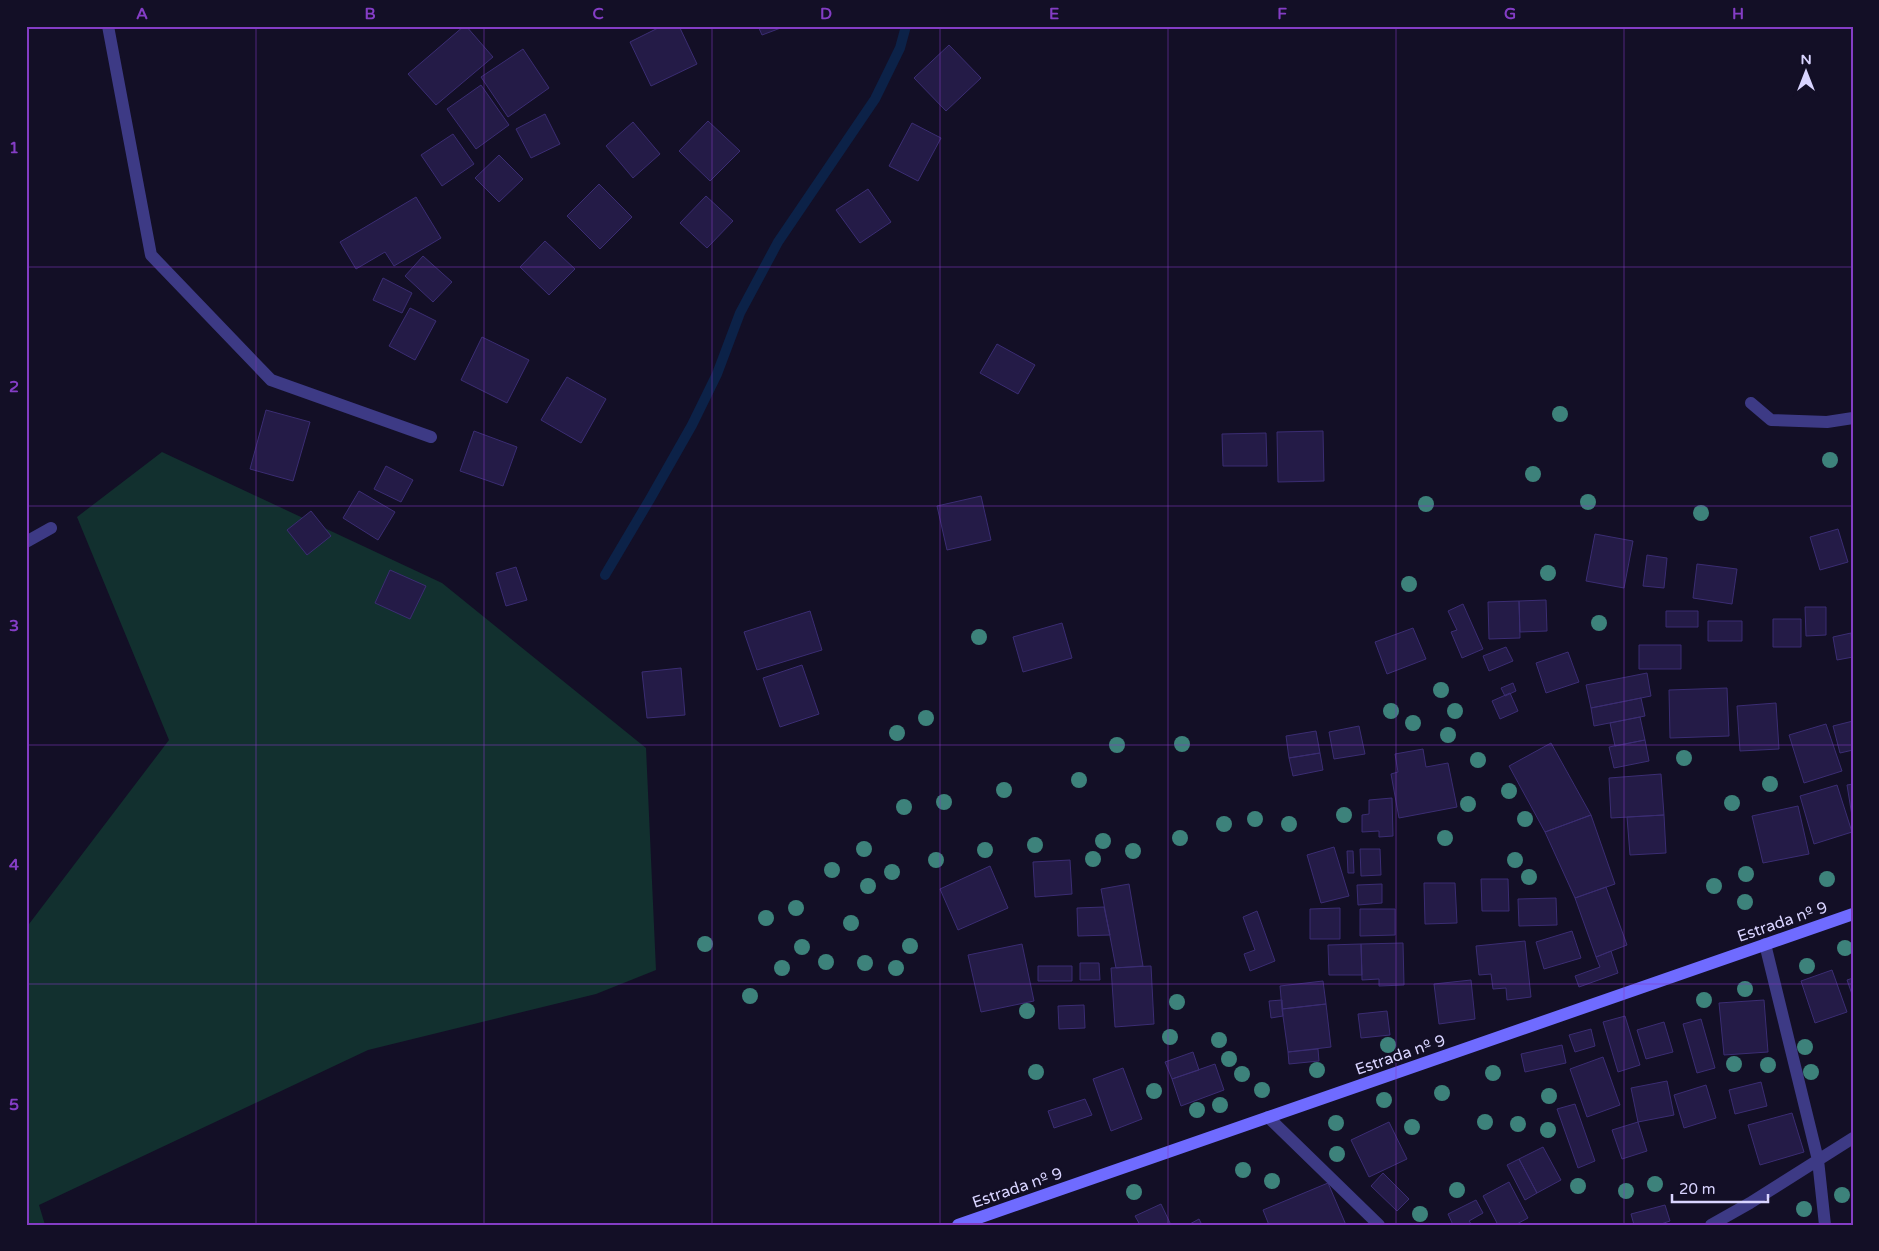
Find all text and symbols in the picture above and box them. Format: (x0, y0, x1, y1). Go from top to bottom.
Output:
text: A (136, 4, 148, 24)
text: B (364, 4, 376, 24)
text: C (592, 4, 604, 24)
text: D (820, 4, 832, 24)
text: E (1049, 4, 1059, 24)
text: F (1277, 4, 1287, 24)
text: G (1504, 4, 1516, 24)
text: H (1732, 4, 1744, 24)
north arrow (1782, 48, 1832, 98)
text: N (1800, 51, 1812, 68)
text: 1 (9, 138, 19, 158)
text: 2 (9, 377, 19, 397)
text: 3 (9, 616, 19, 636)
text: 4 (9, 855, 19, 875)
street label: Estrada nº 9 (1735, 897, 1830, 947)
street label: Estrada nº 9 (1353, 1030, 1448, 1080)
text: 5 (9, 1095, 19, 1115)
street label: Estrada nº 9 (970, 1163, 1065, 1213)
scale bar (1672, 1171, 1768, 1203)
text: 20 m (1679, 1180, 1716, 1198)

